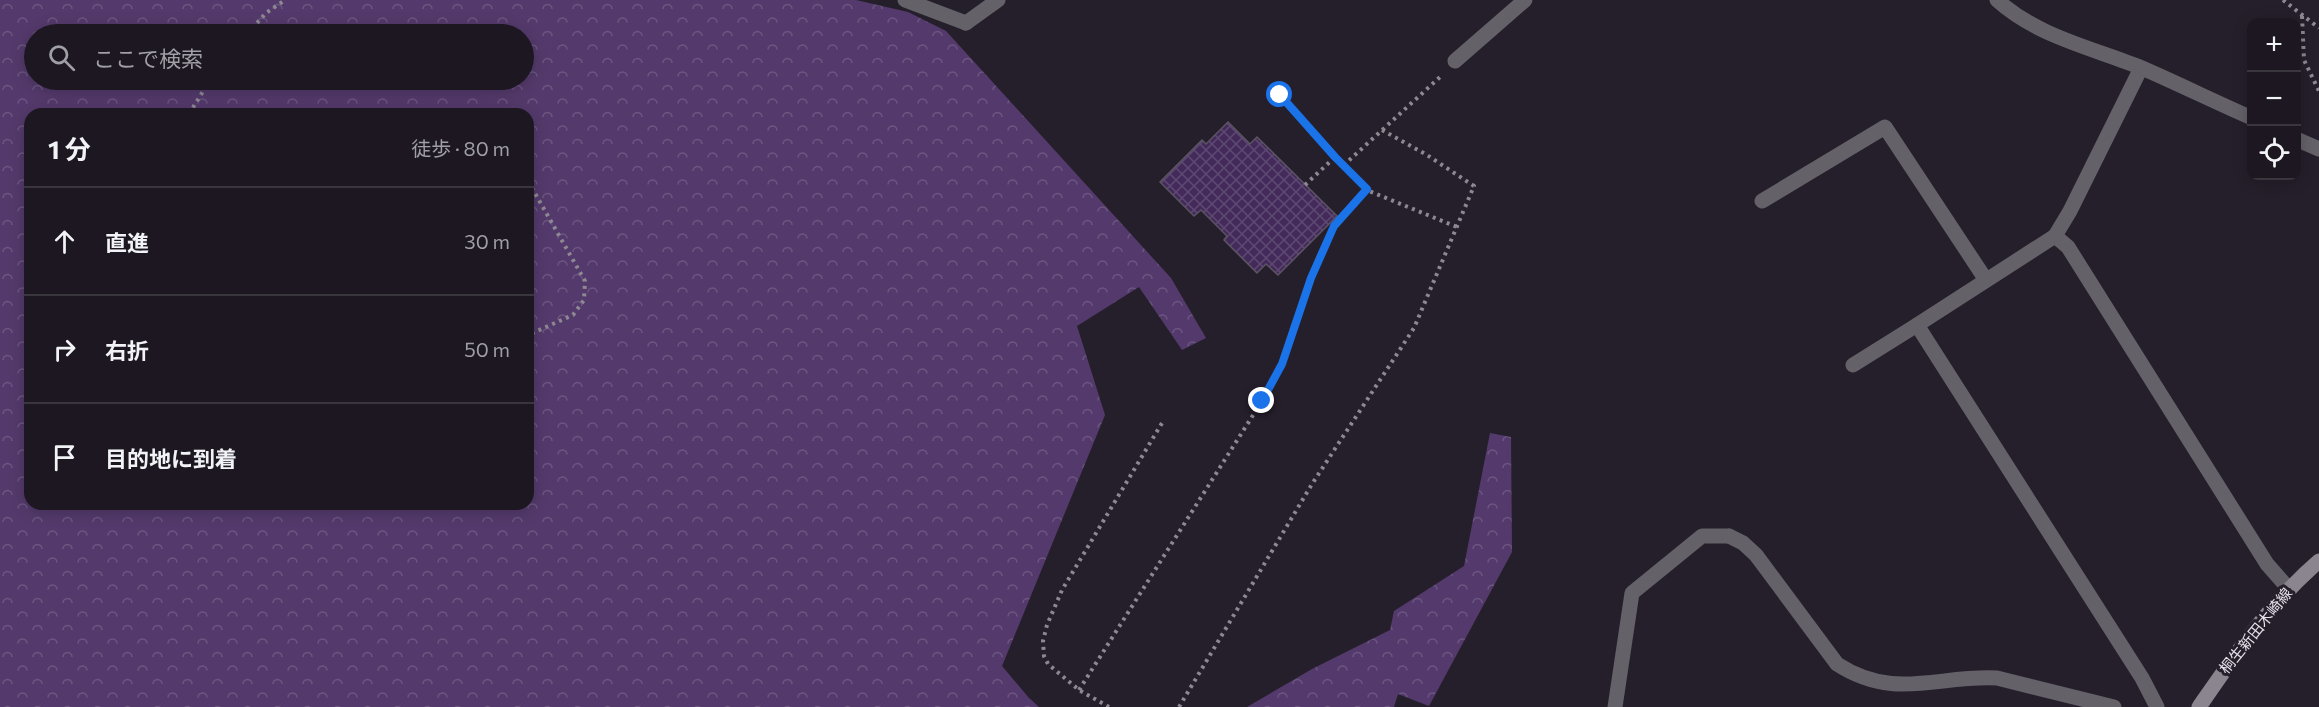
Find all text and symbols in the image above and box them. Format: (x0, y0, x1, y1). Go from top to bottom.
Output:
map controls (2247, 18, 2301, 180)
button: + (2247, 18, 2301, 72)
search box (24, 24, 534, 90)
icon: search (45, 41, 78, 74)
text: ここで検索 (93, 45, 203, 72)
button: − (2247, 72, 2301, 126)
route start (1266, 81, 1292, 107)
button: locate (2247, 126, 2301, 180)
text: 1 分 (48, 133, 91, 164)
text: 徒歩 · 80 m (411, 136, 510, 160)
icon: ahead (48, 225, 81, 258)
text: 直進 (105, 229, 149, 256)
text: 30 m (464, 229, 510, 253)
icon: right (48, 333, 81, 366)
text: 右折 (105, 337, 149, 364)
text: 50 m (464, 337, 510, 361)
route end (1248, 387, 1274, 413)
icon: arrive (48, 441, 81, 474)
text: 目的地に到着 (105, 445, 237, 472)
street label: 桐生新田木崎線 (2215, 584, 2295, 677)

